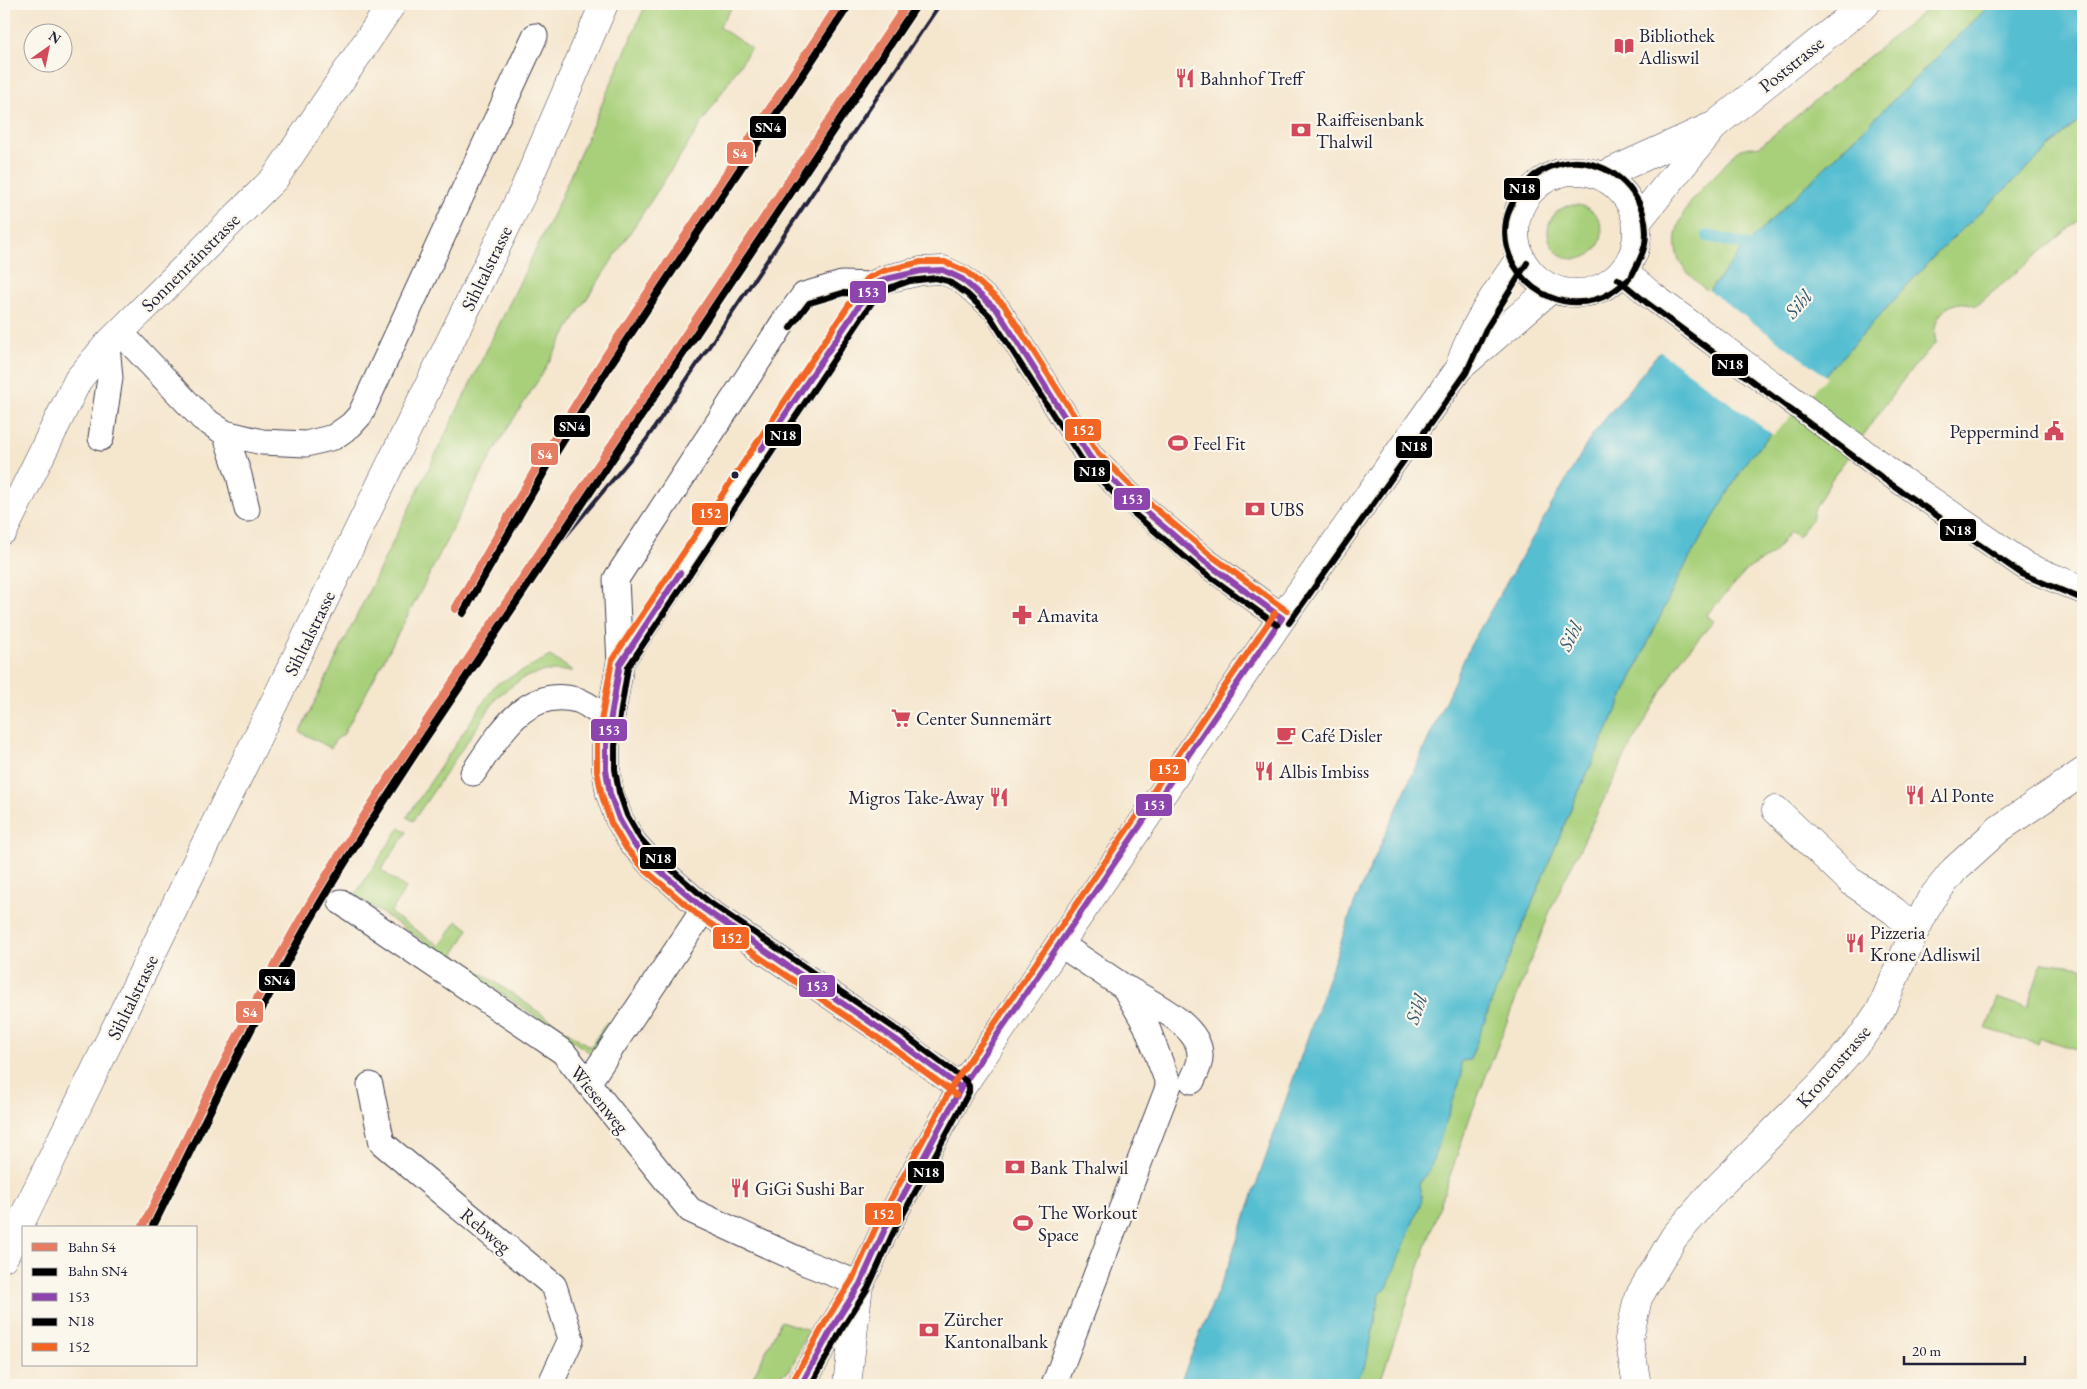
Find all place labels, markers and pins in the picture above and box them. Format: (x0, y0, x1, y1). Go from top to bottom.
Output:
place label: Bibliothek Adliswil (1638, 23, 1716, 70)
library icon: Bibliothek Adliswil (1613, 35, 1635, 57)
place label: Bahnhof Treff (1200, 66, 1305, 91)
restaurant icon: Bahnhof Treff (1174, 67, 1196, 89)
place label: Raiffeisenbank Thalwil (1316, 107, 1425, 154)
bank icon: Raiffeisenbank Thalwil (1290, 119, 1312, 141)
place label: Peppermind (1949, 419, 2039, 444)
public building icon: Peppermind (2043, 420, 2065, 442)
place label: Feel Fit (1193, 431, 1246, 456)
sports icon: Feel Fit (1167, 432, 1189, 454)
unlabelled marker (730, 470, 740, 480)
place label: UBS (1270, 497, 1304, 522)
bank icon: UBS (1244, 498, 1266, 520)
place label: Amavita (1036, 603, 1099, 628)
pharmacy icon: Amavita (1011, 604, 1033, 626)
place label: Center Sunnemärt (916, 706, 1051, 731)
supermarket icon: Center Sunnemärt (890, 707, 912, 729)
place label: Café Disler (1301, 723, 1383, 748)
cafe icon: Café Disler (1275, 724, 1297, 746)
place label: Albis Imbiss (1278, 759, 1369, 784)
restaurant icon: Albis Imbiss (1253, 760, 1275, 782)
place label: Al Ponte (1929, 783, 1994, 808)
restaurant icon: Al Ponte (1904, 784, 1926, 806)
place label: Migros Take-Away (848, 785, 985, 810)
restaurant icon: Migros Take-Away (988, 786, 1010, 808)
place label: Pizzeria Krone Adliswil (1870, 920, 1981, 967)
restaurant icon: Pizzeria Krone Adliswil (1844, 932, 1866, 954)
place label: Bank Thalwil (1030, 1155, 1129, 1180)
bank icon: Bank Thalwil (1004, 1156, 1026, 1178)
place label: GiGi Sushi Bar (755, 1176, 865, 1201)
restaurant icon: GiGi Sushi Bar (729, 1177, 751, 1199)
place label: The Workout Space (1038, 1200, 1137, 1247)
sports icon: The Workout Space (1012, 1212, 1034, 1234)
place label: Zürcher Kantonalbank (944, 1307, 1049, 1354)
bank icon: Zürcher Kantonalbank (918, 1319, 940, 1341)

